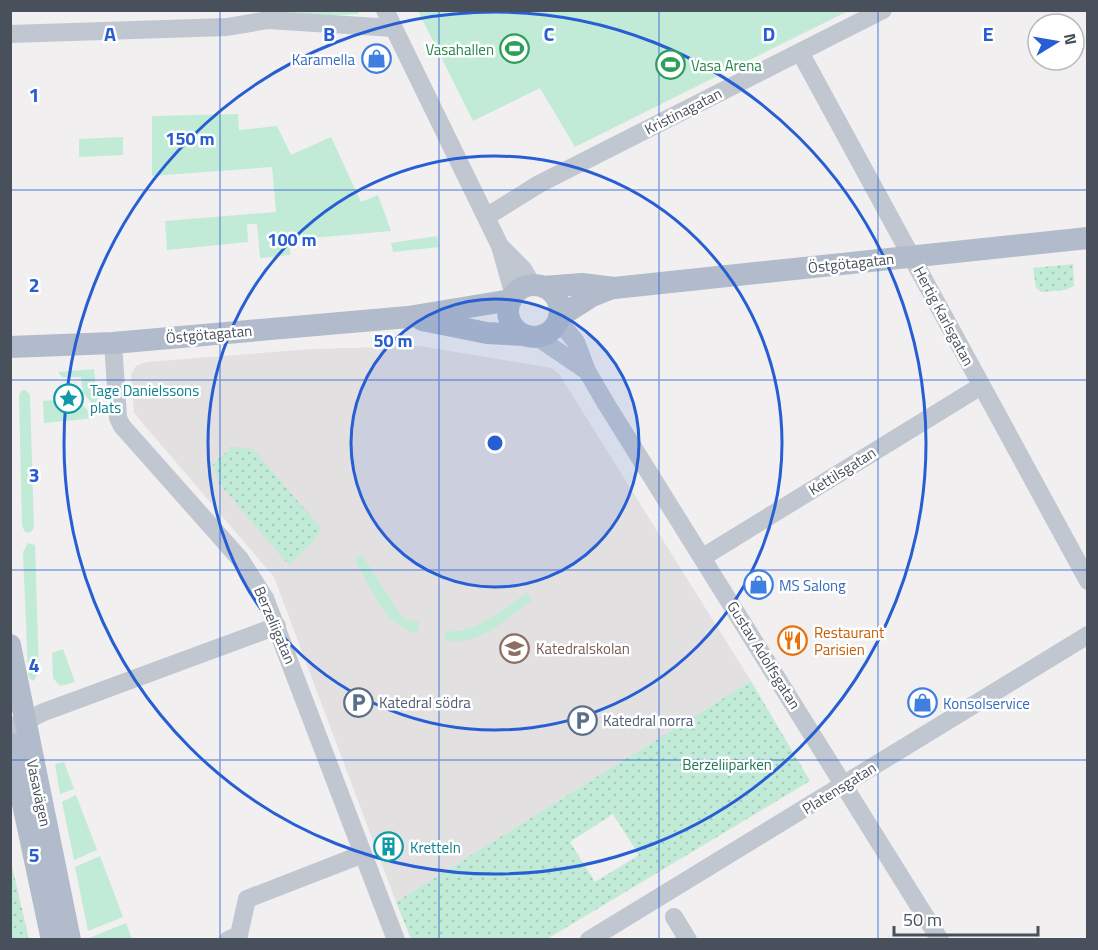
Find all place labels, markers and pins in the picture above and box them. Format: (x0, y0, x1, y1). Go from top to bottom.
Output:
sports icon: Vasahallen (499, 33, 531, 65)
place label: Vasahallen (426, 38, 494, 61)
shop icon: Karamella (360, 43, 392, 75)
place label: Karamella (292, 48, 355, 71)
sports icon: Vasa Arena (654, 49, 686, 81)
place label: Vasa Arena (691, 54, 762, 77)
place label: Tage Danielssons plats (90, 379, 199, 419)
place icon: Tage Danielssons plats (53, 383, 85, 415)
centre of rings (485, 433, 505, 453)
shop icon: MS Salong (742, 569, 774, 601)
place label: MS Salong (779, 574, 846, 597)
place label: Restaurant Parisien (814, 621, 885, 661)
restaurant icon: Restaurant Parisien (777, 625, 809, 657)
school or university icon: Katedralskolan (499, 632, 531, 664)
place label: Katedralskolan (536, 637, 630, 660)
parking icon: Katedral södra (342, 686, 374, 718)
shop icon: Konsolservice (906, 687, 938, 719)
place label: Katedral södra (379, 691, 471, 714)
place label: Konsolservice (943, 692, 1030, 715)
parking icon: Katedral norra (566, 704, 598, 736)
place label: Katedral norra (603, 709, 694, 732)
building icon: Kretteln (373, 831, 405, 863)
place label: Kretteln (410, 836, 461, 859)

